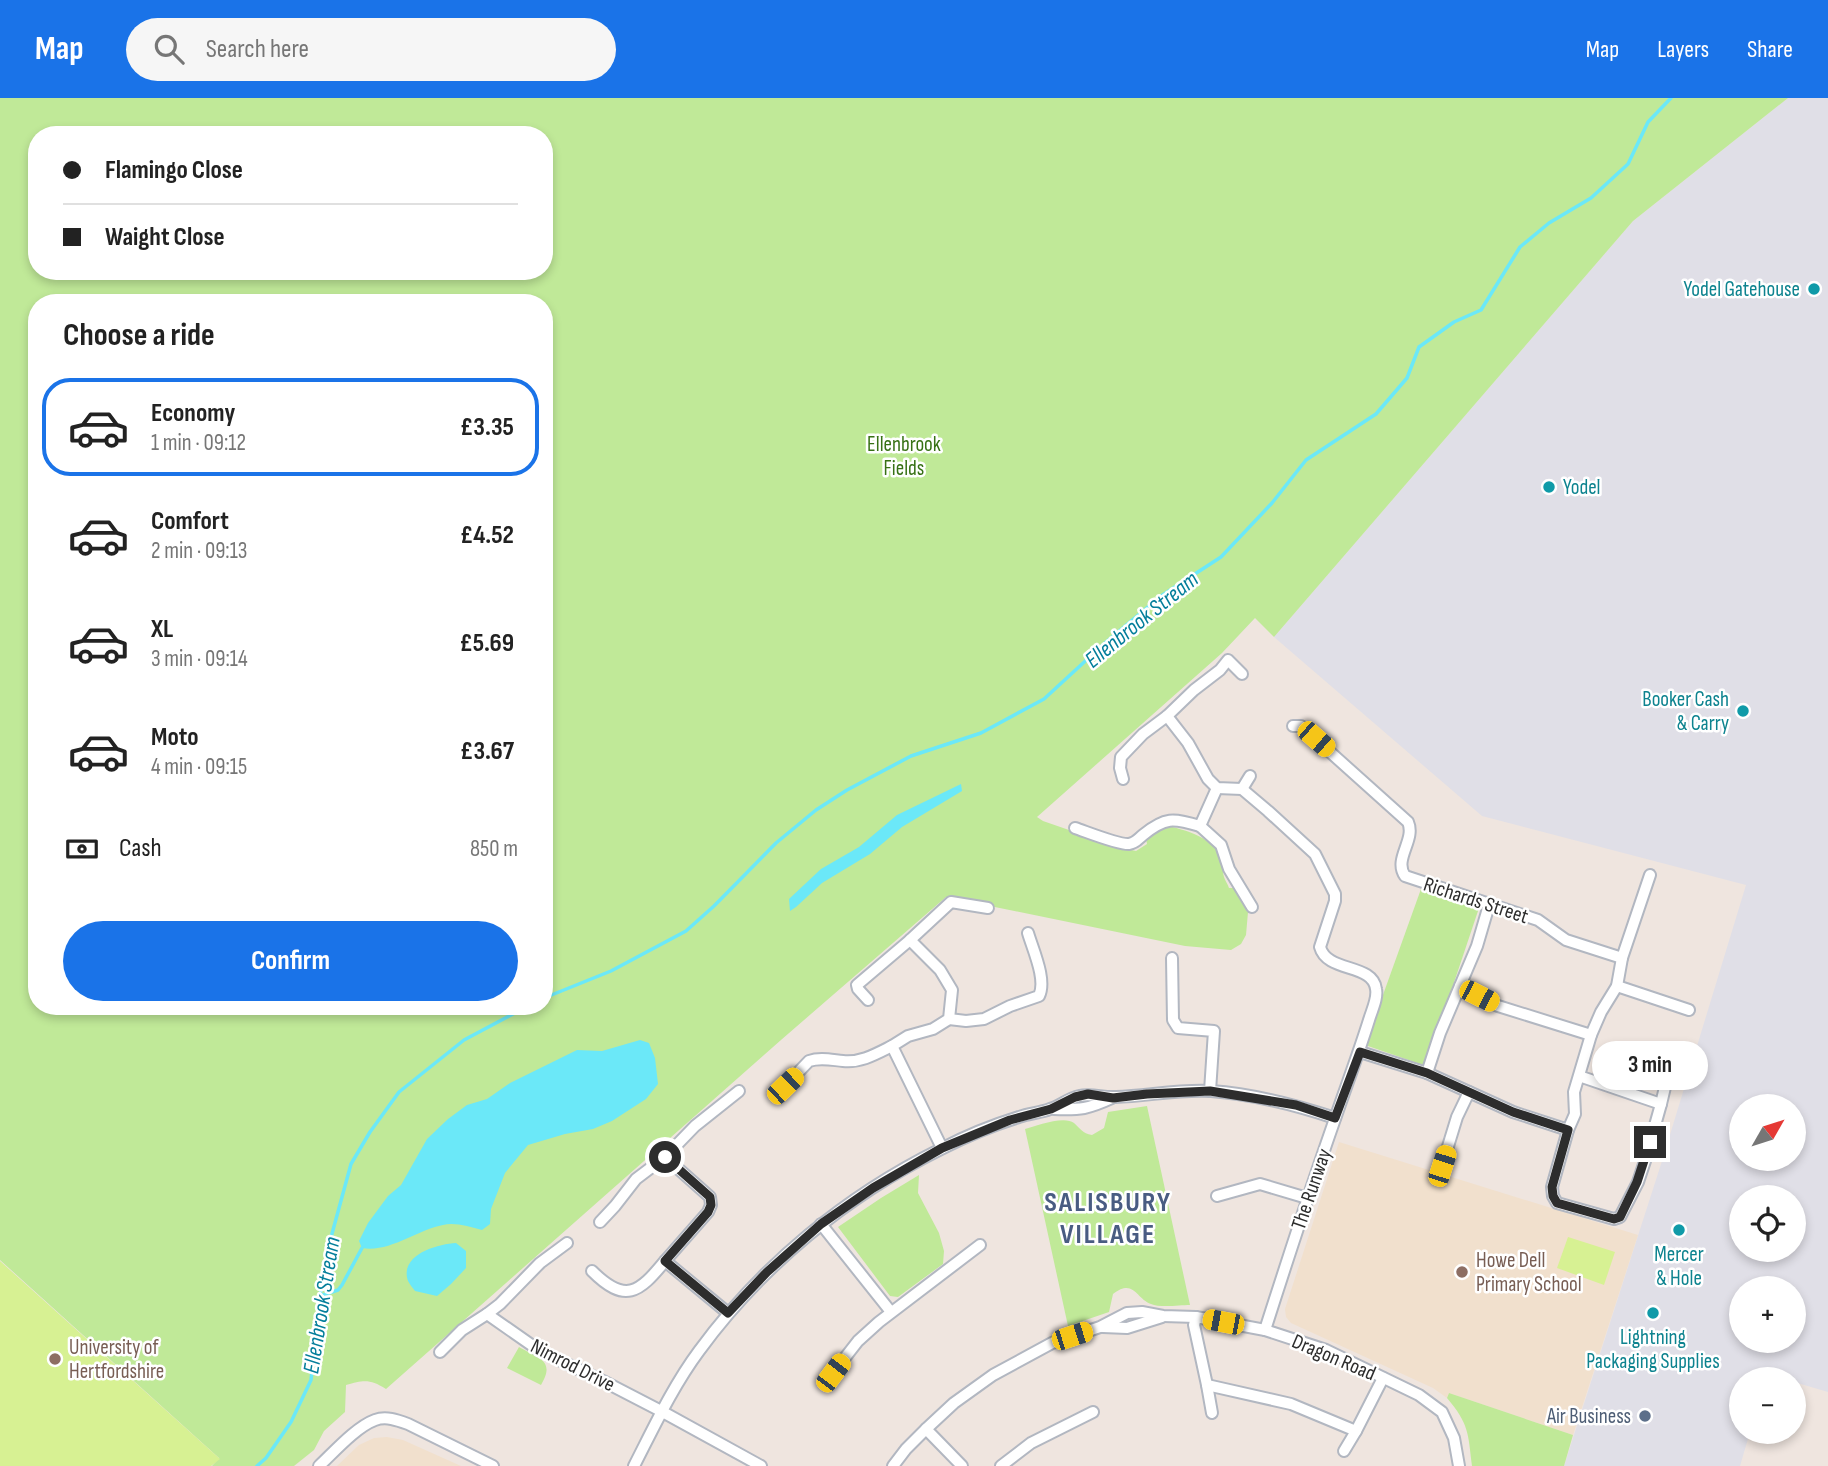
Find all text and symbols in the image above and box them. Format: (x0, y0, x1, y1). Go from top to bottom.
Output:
search box (126, 18, 616, 81)
text: Map (35, 29, 84, 69)
icon: search (150, 30, 188, 68)
text: Search here (206, 34, 309, 65)
text: Map (1586, 35, 1619, 64)
text: Layers (1657, 35, 1709, 64)
text: Share (1747, 35, 1793, 64)
text: Flamingo Close (105, 155, 243, 186)
text: Waight Close (105, 222, 225, 253)
place label: Yodel Gatehouse (1684, 277, 1800, 302)
marker: Yodel Gatehouse (1806, 281, 1822, 297)
text: Choose a ride (63, 316, 215, 355)
icon: car (67, 396, 130, 459)
text: Economy (151, 398, 235, 429)
text: £3.35 (460, 412, 514, 443)
text: 1 min · 09:12 (151, 429, 246, 457)
park label: Ellenbrook Fields (867, 432, 941, 481)
place label: Yodel (1563, 475, 1601, 500)
marker: Yodel (1541, 479, 1557, 495)
icon: car (67, 504, 130, 567)
text: Comfort (151, 506, 229, 537)
text: £4.52 (460, 520, 514, 551)
text: 2 min · 09:13 (151, 537, 247, 565)
water label: Ellenbrook Stream (1079, 565, 1204, 674)
icon: car (67, 612, 130, 675)
text: XL (151, 614, 173, 645)
text: £5.69 (459, 628, 514, 659)
text: 3 min · 09:14 (151, 645, 248, 673)
place label: Booker Cash & Carry (1642, 687, 1729, 736)
marker: Booker Cash & Carry (1735, 703, 1751, 719)
car (1294, 717, 1339, 761)
icon: car (67, 720, 130, 783)
text: Moto (151, 722, 199, 753)
text: £3.67 (460, 736, 514, 767)
text: 4 min · 09:15 (151, 753, 247, 781)
icon: cash (63, 830, 101, 868)
text: Cash (119, 833, 162, 864)
text: 850 m (470, 835, 518, 863)
street label: Richards Street (1420, 872, 1531, 929)
button: Confirm (63, 921, 518, 1001)
car (1456, 977, 1503, 1015)
callout: 3 min (1592, 1040, 1708, 1090)
text: 3 min (1628, 1051, 1672, 1079)
car (763, 1064, 808, 1108)
north arrow (1729, 1094, 1806, 1171)
map controls (1729, 1094, 1806, 1444)
route end (1634, 1126, 1666, 1158)
route start (649, 1141, 681, 1173)
car (1426, 1143, 1459, 1189)
street label: The Runway (1286, 1145, 1337, 1233)
button: locate (1729, 1185, 1806, 1262)
district label: SALISBURY VILLAGE (1044, 1186, 1172, 1251)
marker: Mercer & Hole (1671, 1222, 1687, 1238)
water label: Ellenbrook Stream (297, 1234, 347, 1375)
place label: Mercer & Hole (1654, 1242, 1704, 1291)
place label: Howe Dell Primary School (1476, 1248, 1582, 1297)
marker: Howe Dell Primary School (1454, 1264, 1470, 1280)
button: + (1729, 1276, 1806, 1353)
marker: Lightning Packaging Supplies (1645, 1305, 1661, 1321)
car (1201, 1308, 1246, 1336)
car (1049, 1320, 1096, 1352)
place label: Lightning Packaging Supplies (1586, 1325, 1720, 1374)
street label: Dragon Road (1288, 1329, 1379, 1386)
street label: Nimrod Drive (526, 1334, 619, 1397)
place label: University of Hertfordshire (69, 1335, 164, 1384)
car (812, 1350, 855, 1396)
marker: University of Hertfordshire (47, 1351, 63, 1367)
button: − (1729, 1367, 1806, 1444)
place label: Air Business (1546, 1404, 1631, 1429)
marker: Air Business (1637, 1408, 1653, 1424)

